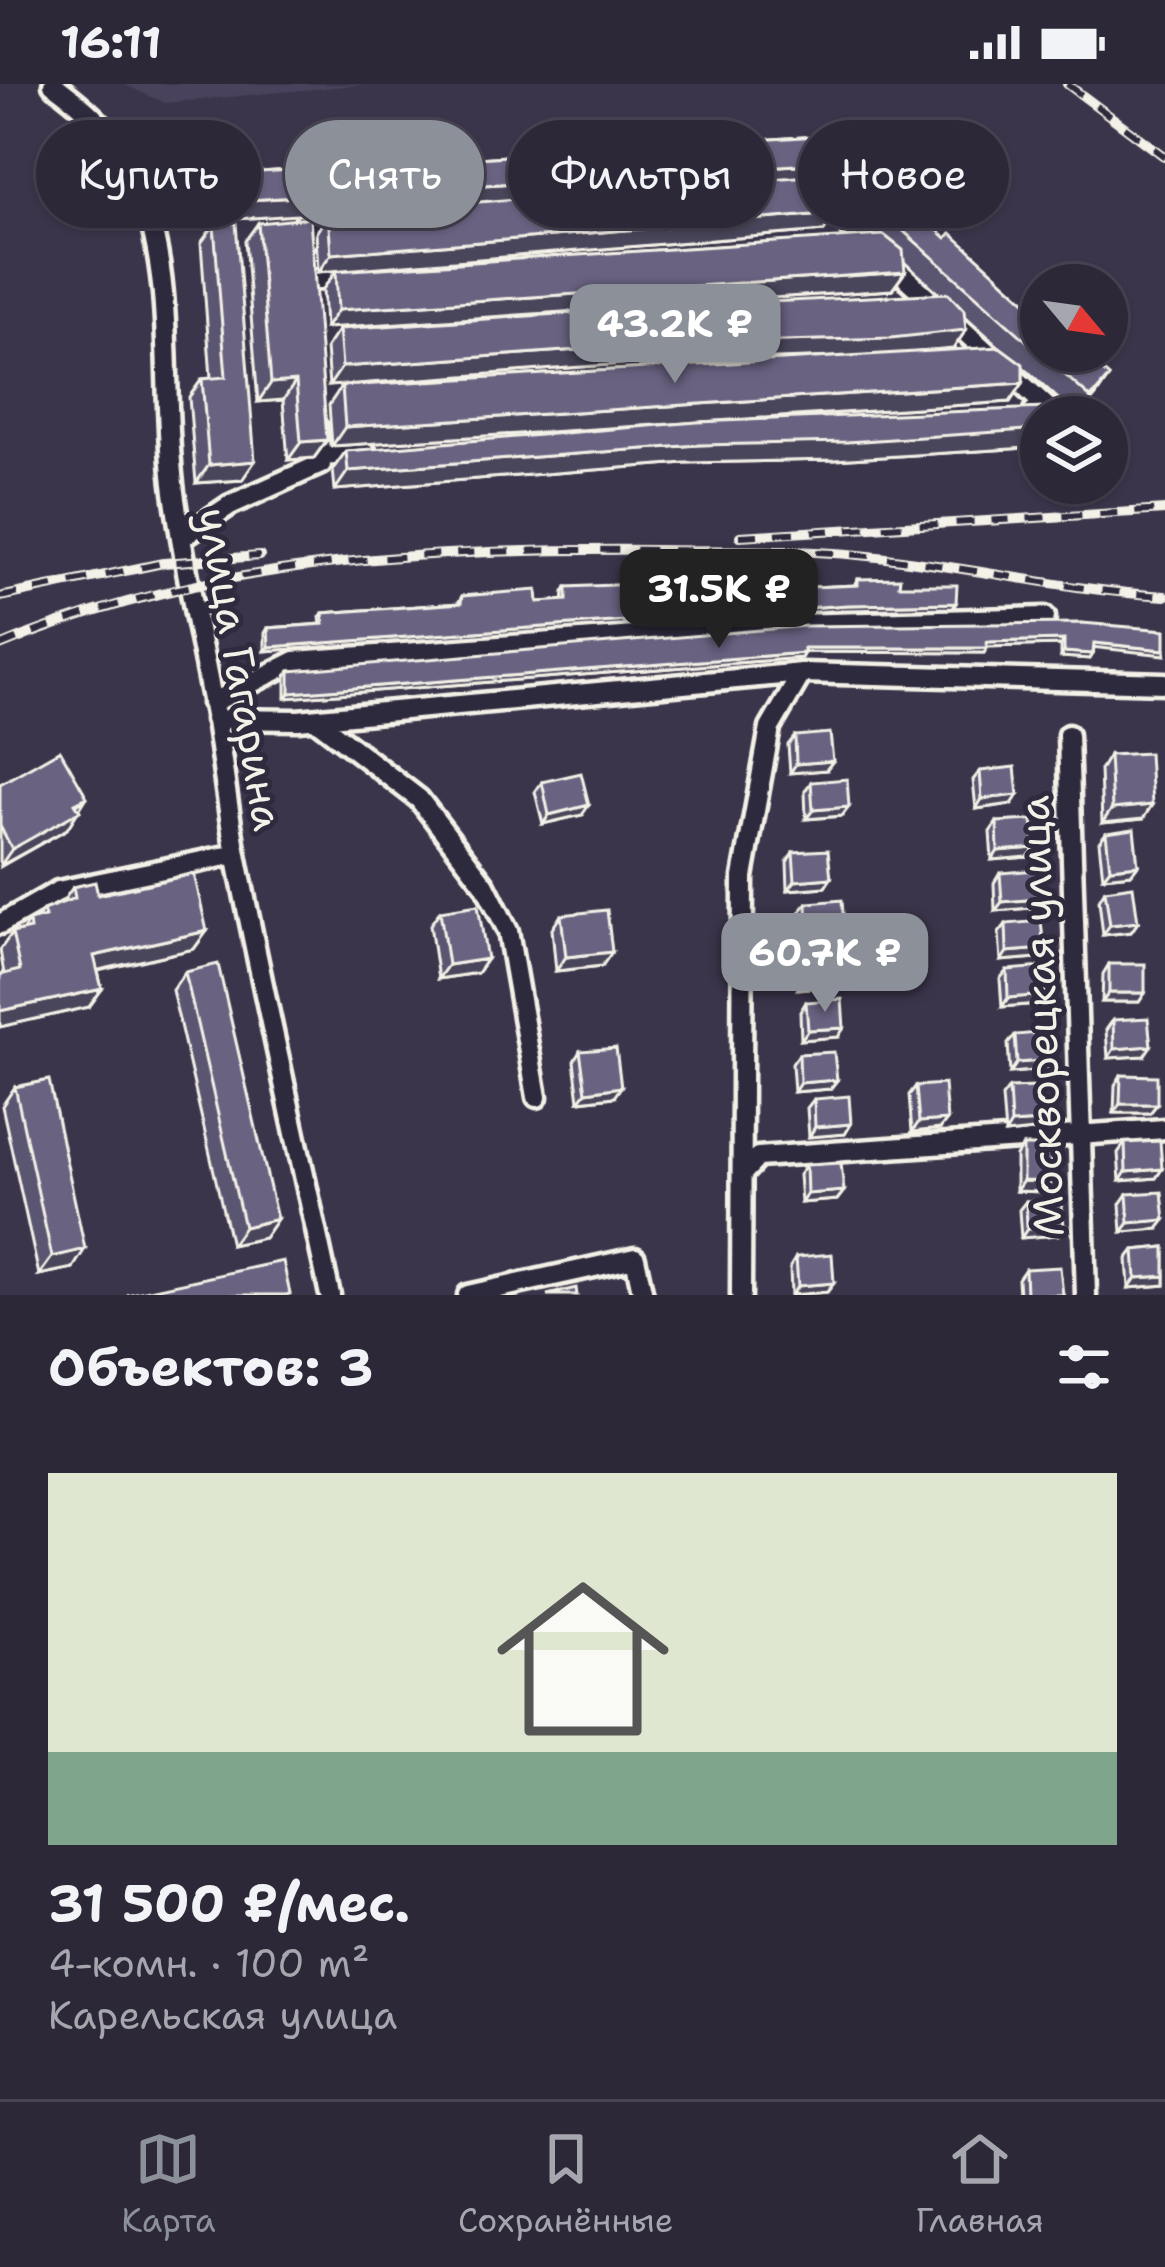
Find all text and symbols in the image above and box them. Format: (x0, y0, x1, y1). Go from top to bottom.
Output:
text: 16:11 (60, 12, 162, 72)
chip: Купить (36, 120, 261, 228)
chip: Снять (285, 120, 484, 228)
chip: Фильтры (508, 120, 774, 228)
chip: Новое (798, 120, 1009, 228)
north arrow (1020, 264, 1128, 372)
map controls (1020, 264, 1128, 504)
pin: 43.2K ₽ (564, 284, 786, 386)
text: 43.2K ₽ (597, 297, 753, 349)
button: layers (1020, 396, 1128, 504)
street label: улица Гагарина (185, 503, 297, 835)
pin: 31.5K ₽ (608, 549, 830, 651)
text: 31.5K ₽ (647, 562, 791, 614)
street label: Москворецкая улица (1005, 794, 1077, 1238)
pin: 60.7K ₽ (714, 913, 936, 1015)
text: 60.7K ₽ (748, 926, 902, 978)
text: Объектов: 3 (48, 1333, 374, 1401)
icon: filters (1051, 1334, 1117, 1400)
icon: home (475, 1551, 691, 1767)
text: 31 500 ₽/мес. (48, 1869, 410, 1937)
text: 4-комн. · 100 m² (48, 1937, 369, 1989)
text: Карельская улица (48, 1989, 397, 2041)
tab: Карта (121, 2126, 216, 2243)
tab: Сохранённые (458, 2126, 674, 2243)
tab: Главная (916, 2126, 1044, 2243)

